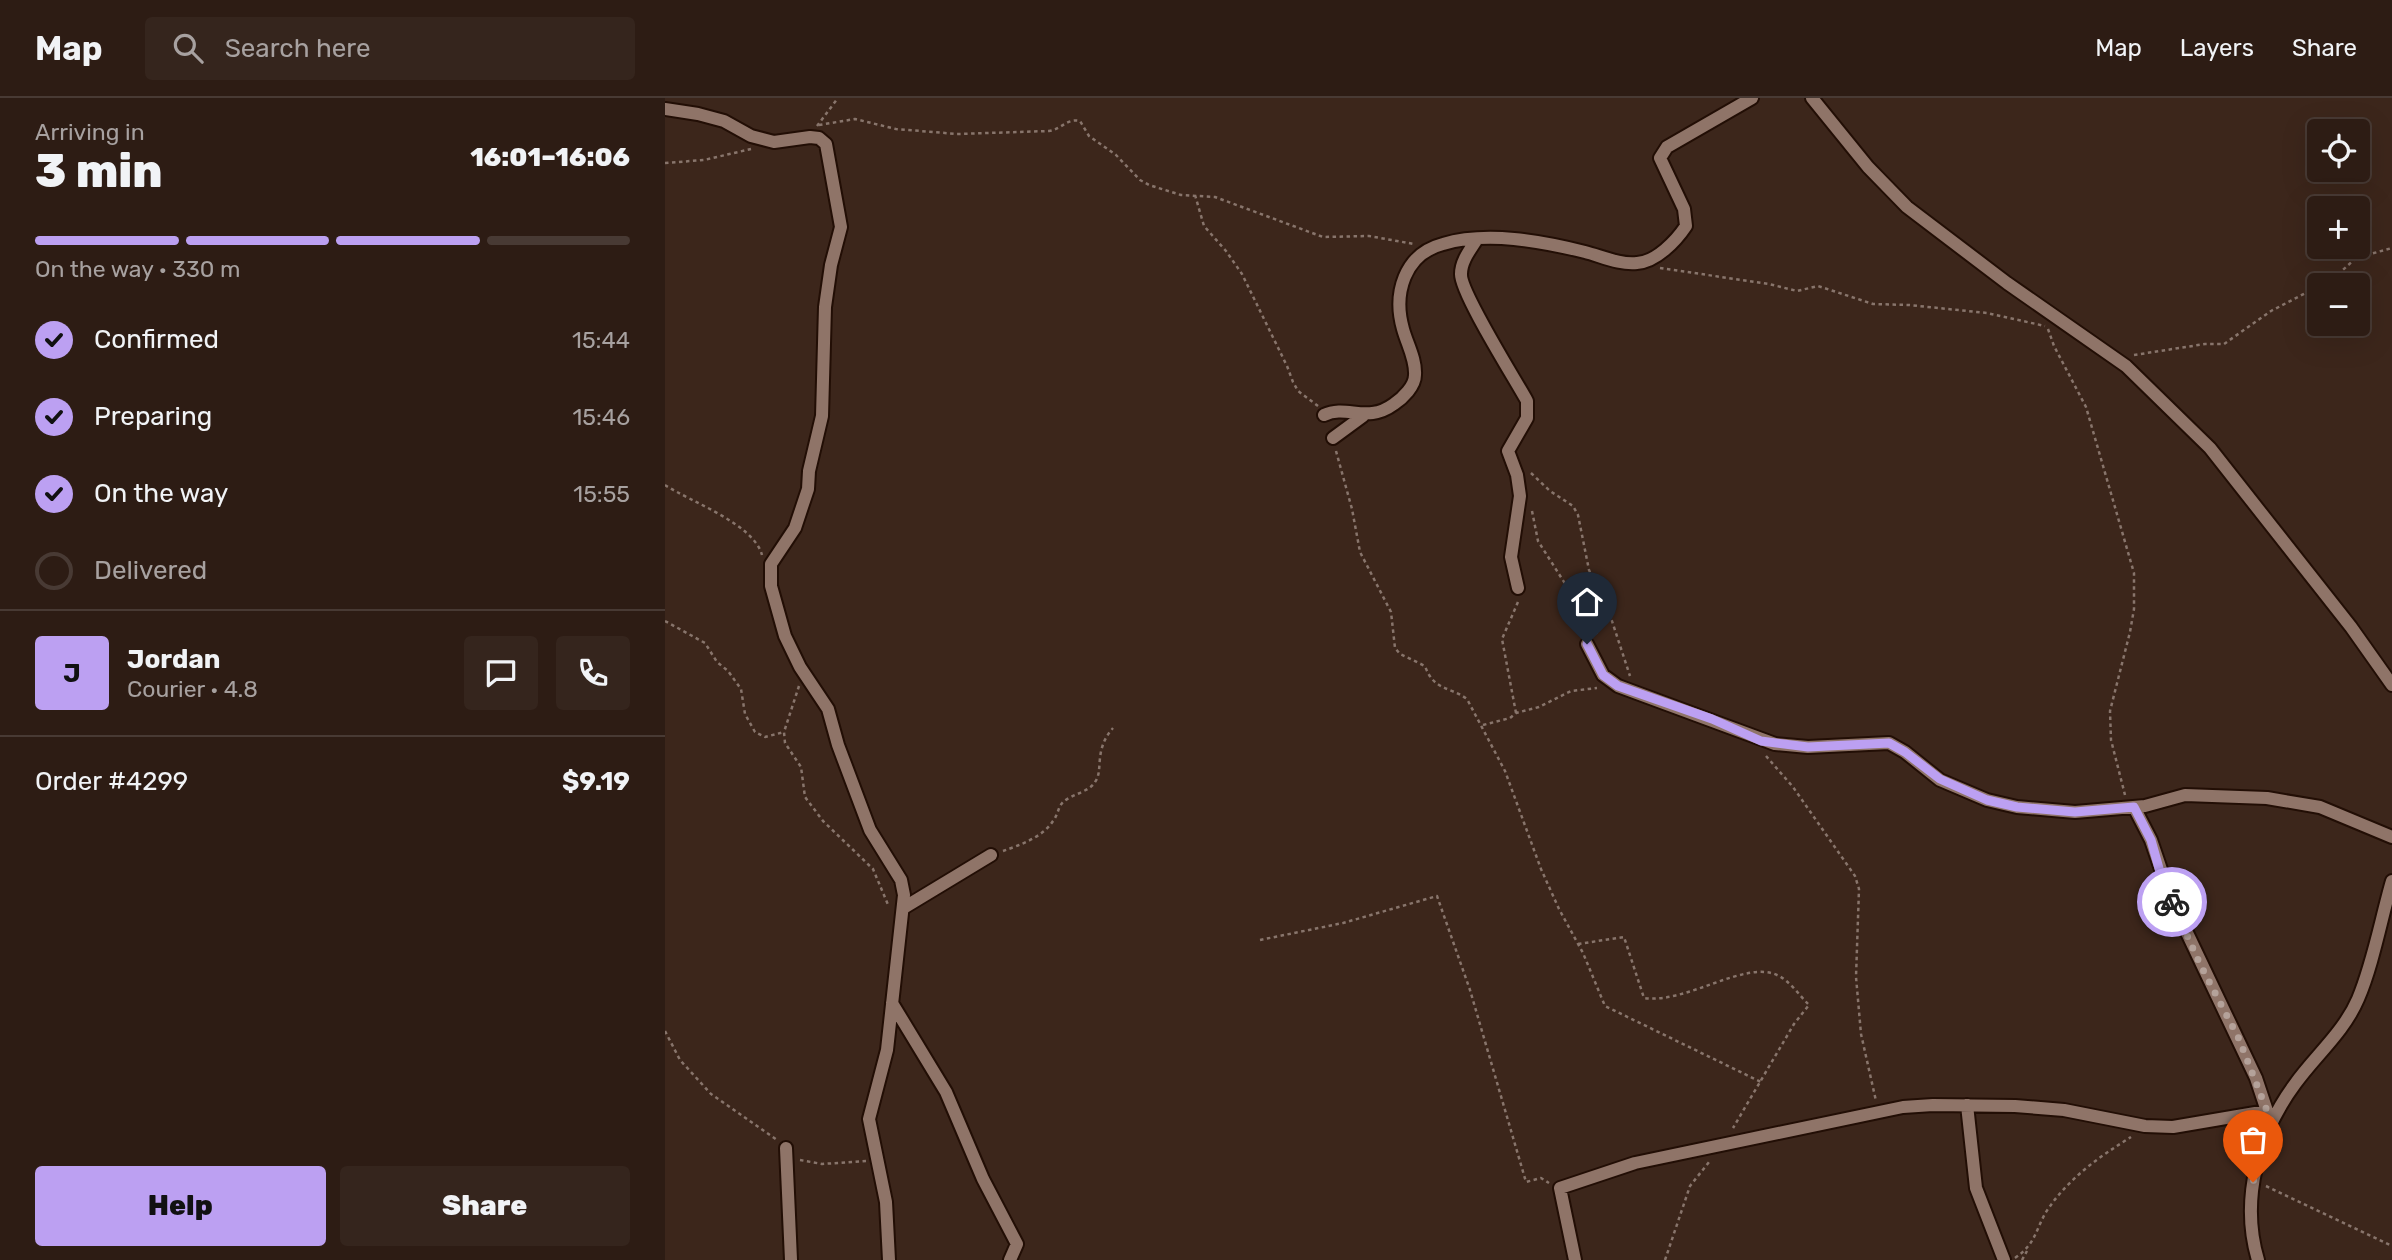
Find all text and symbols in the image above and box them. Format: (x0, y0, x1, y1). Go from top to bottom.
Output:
search box (145, 17, 635, 80)
text: Map (35, 29, 103, 68)
icon: search (169, 29, 207, 67)
text: Search here (225, 33, 370, 64)
text: Map (2095, 34, 2142, 62)
text: Layers (2180, 34, 2254, 62)
text: Share (2292, 34, 2357, 62)
text: Arriving in (35, 118, 145, 146)
map controls (2307, 119, 2370, 336)
button: locate (2307, 119, 2370, 182)
text: 16:01–16:06 (470, 142, 630, 173)
text: 3 min (35, 144, 163, 199)
button: + (2307, 196, 2370, 259)
text: On the way · 330 m (35, 255, 240, 283)
button: − (2307, 273, 2370, 336)
icon: check (35, 321, 73, 359)
text: Confirmed (94, 324, 219, 355)
text: 15:44 (572, 326, 630, 354)
icon: check (35, 398, 73, 436)
text: Preparing (94, 401, 212, 432)
text: 15:46 (572, 403, 630, 431)
icon: check (35, 475, 73, 513)
text: On the way (94, 478, 228, 509)
text: 15:55 (573, 480, 630, 508)
text: Delivered (94, 555, 207, 586)
pin (1557, 572, 1617, 644)
icon: home (1568, 583, 1606, 621)
button: chat (464, 636, 538, 710)
button: phone (556, 636, 630, 710)
text: Jordan (127, 644, 220, 675)
text: J (63, 658, 81, 689)
text: Courier · 4.8 (127, 675, 258, 703)
text: Order #4299 (35, 766, 188, 797)
text: $9.19 (562, 766, 630, 797)
courier (2137, 867, 2207, 937)
icon: bike (2153, 883, 2191, 921)
pin (2223, 1110, 2283, 1182)
icon: bag (2234, 1121, 2272, 1159)
button: Help (35, 1166, 326, 1246)
button: Share (340, 1166, 630, 1246)

